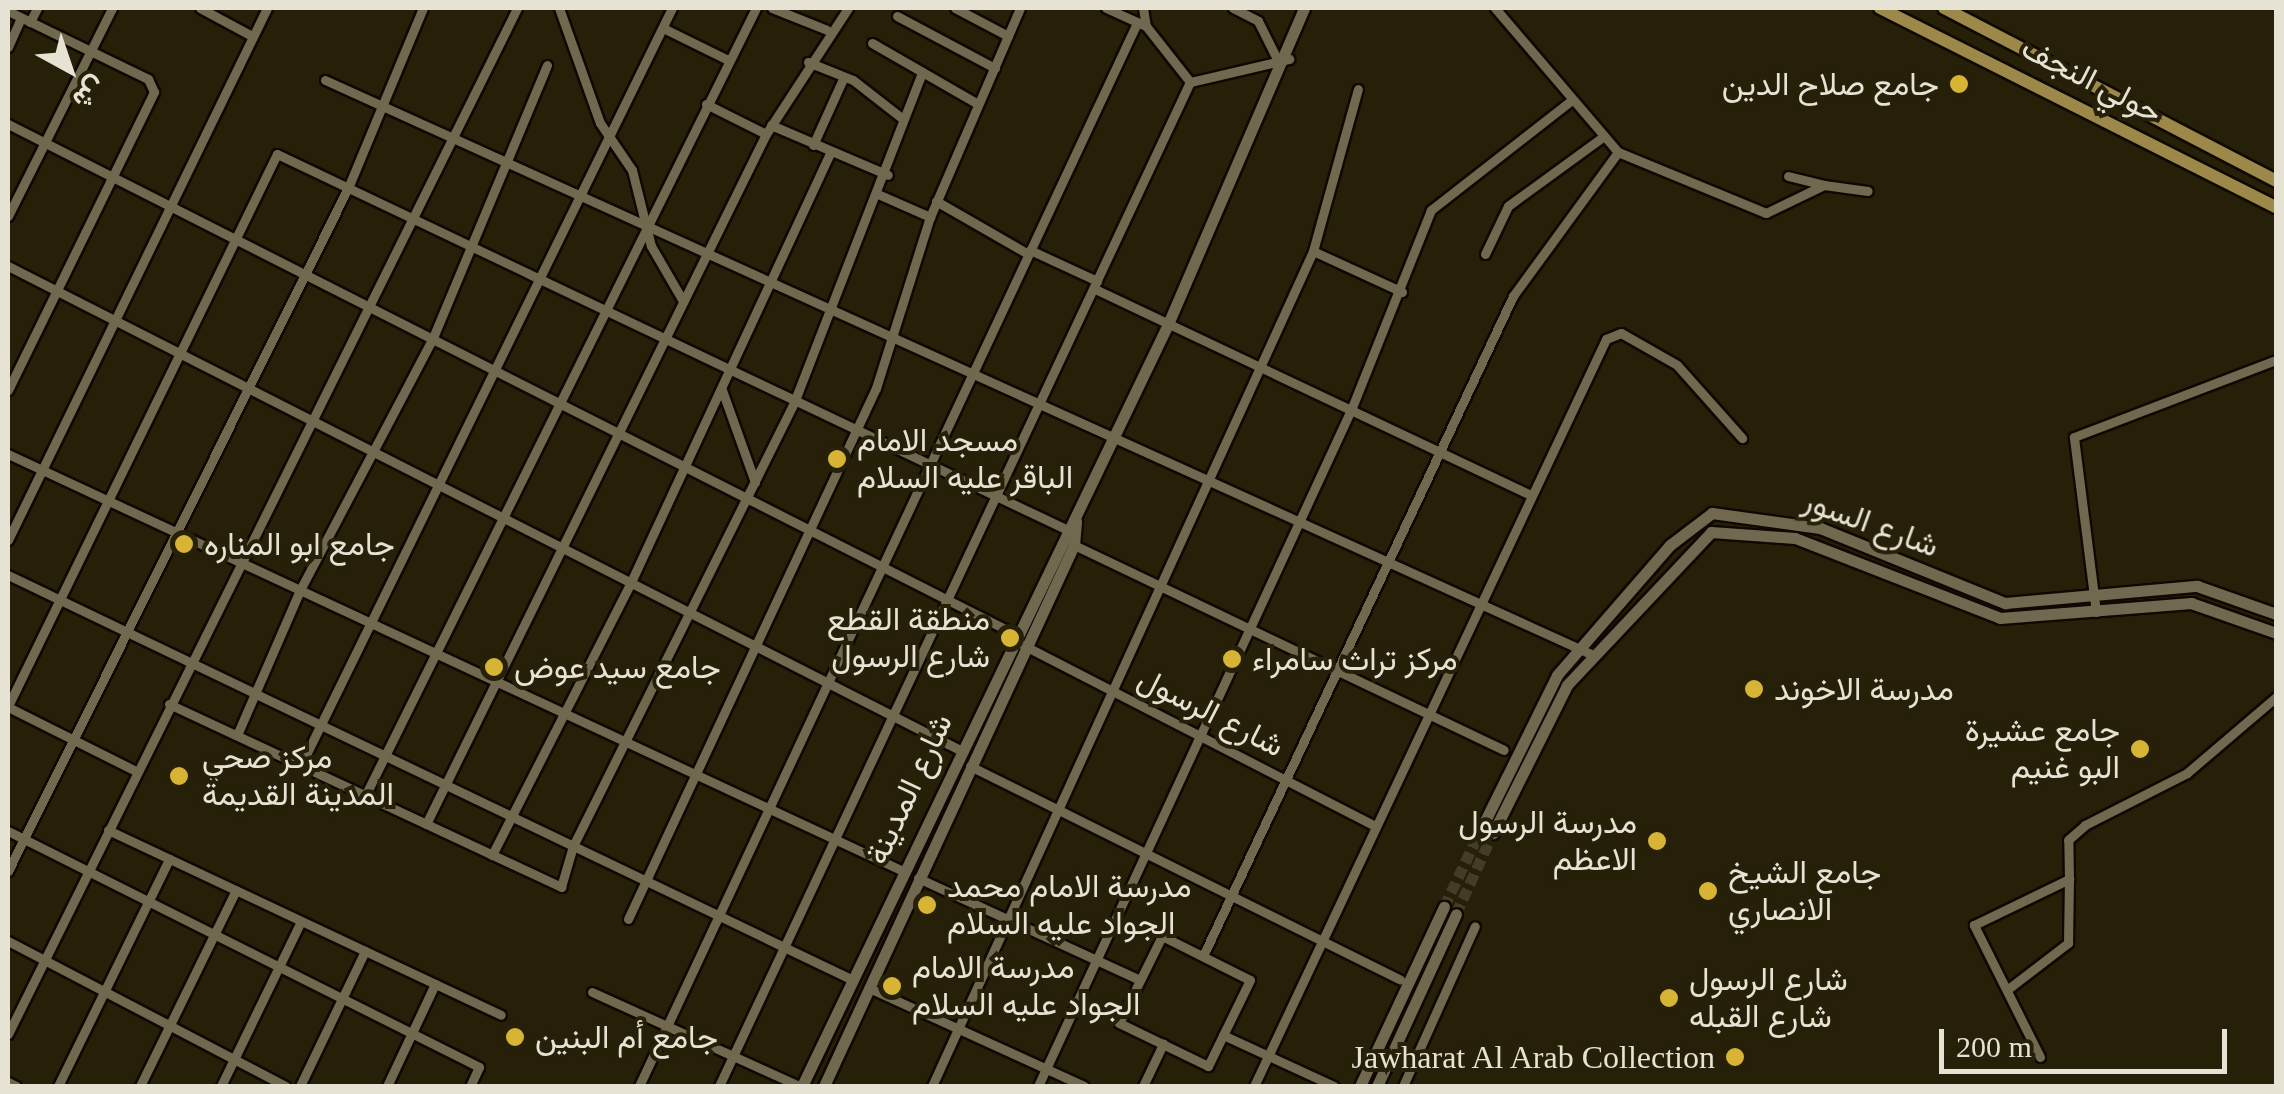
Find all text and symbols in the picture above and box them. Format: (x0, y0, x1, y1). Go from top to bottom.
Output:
north arrow (20, 20, 120, 120)
street label: حولي النجف (2015, 28, 2169, 132)
place label: جامع صلاح الدين (1722, 65, 1939, 103)
text: ش (67, 71, 112, 116)
marker: جامع صلاح الدين (1948, 73, 1970, 95)
place label: مسجد الامام الباقر عليه السلام (857, 422, 1073, 497)
marker: مسجد الامام الباقر عليه السلام (826, 448, 848, 470)
street label: شارع السور (1798, 481, 1944, 565)
place label: جامع ابو المناره (204, 525, 395, 563)
marker: جامع ابو المناره (173, 533, 195, 555)
place label: منطقة القطع شارع الرسول (827, 601, 990, 676)
marker: منطقة القطع شارع الرسول (999, 627, 1021, 649)
place label: مركز تراث سامراء (1252, 640, 1458, 678)
place label: جامع سيد عوض (514, 648, 721, 686)
marker: مركز تراث سامراء (1221, 648, 1243, 670)
marker: جامع سيد عوض (483, 656, 505, 678)
street label: شارع الرسول (1132, 659, 1290, 765)
place label: مدرسة الاخوند (1774, 670, 1954, 708)
marker: مدرسة الاخوند (1743, 678, 1765, 700)
street label: شارع المدينة (857, 708, 961, 870)
place label: جامع عشيرة البو غنيم (1965, 712, 2120, 787)
marker: جامع عشيرة البو غنيم (2129, 738, 2151, 760)
place label: مركز صحي المدينة القديمة (202, 739, 394, 814)
marker: مركز صحي المدينة القديمة (166, 763, 192, 789)
place label: مدرسة الرسول الاعظم (1458, 804, 1637, 879)
marker: مدرسة الرسول الاعظم (1646, 830, 1668, 852)
place label: جامع الشيخ الانصاري (1728, 854, 1881, 929)
place label: مدرسة الامام محمد الجواد عليه السلام (947, 868, 1192, 943)
marker: جامع الشيخ الانصاري (1697, 880, 1719, 902)
marker: مدرسة الامام محمد الجواد عليه السلام (916, 894, 938, 916)
place label: مدرسة الامام الجواد عليه السلام (912, 949, 1140, 1024)
place label: شارع الرسول شارع القبله (1689, 961, 1848, 1036)
marker: مدرسة الامام الجواد عليه السلام (881, 975, 903, 997)
marker: شارع الرسول شارع القبله (1658, 987, 1680, 1009)
scale bar (1944, 1009, 2232, 1071)
place label: جامع أم البنين (535, 1018, 718, 1056)
marker: جامع أم البنين (504, 1026, 526, 1048)
text: 200 m (1956, 1030, 2032, 1063)
place label: Jawharat Al Arab Collection (1348, 1038, 1715, 1076)
marker: Jawharat Al Arab Collection (1724, 1046, 1746, 1068)

